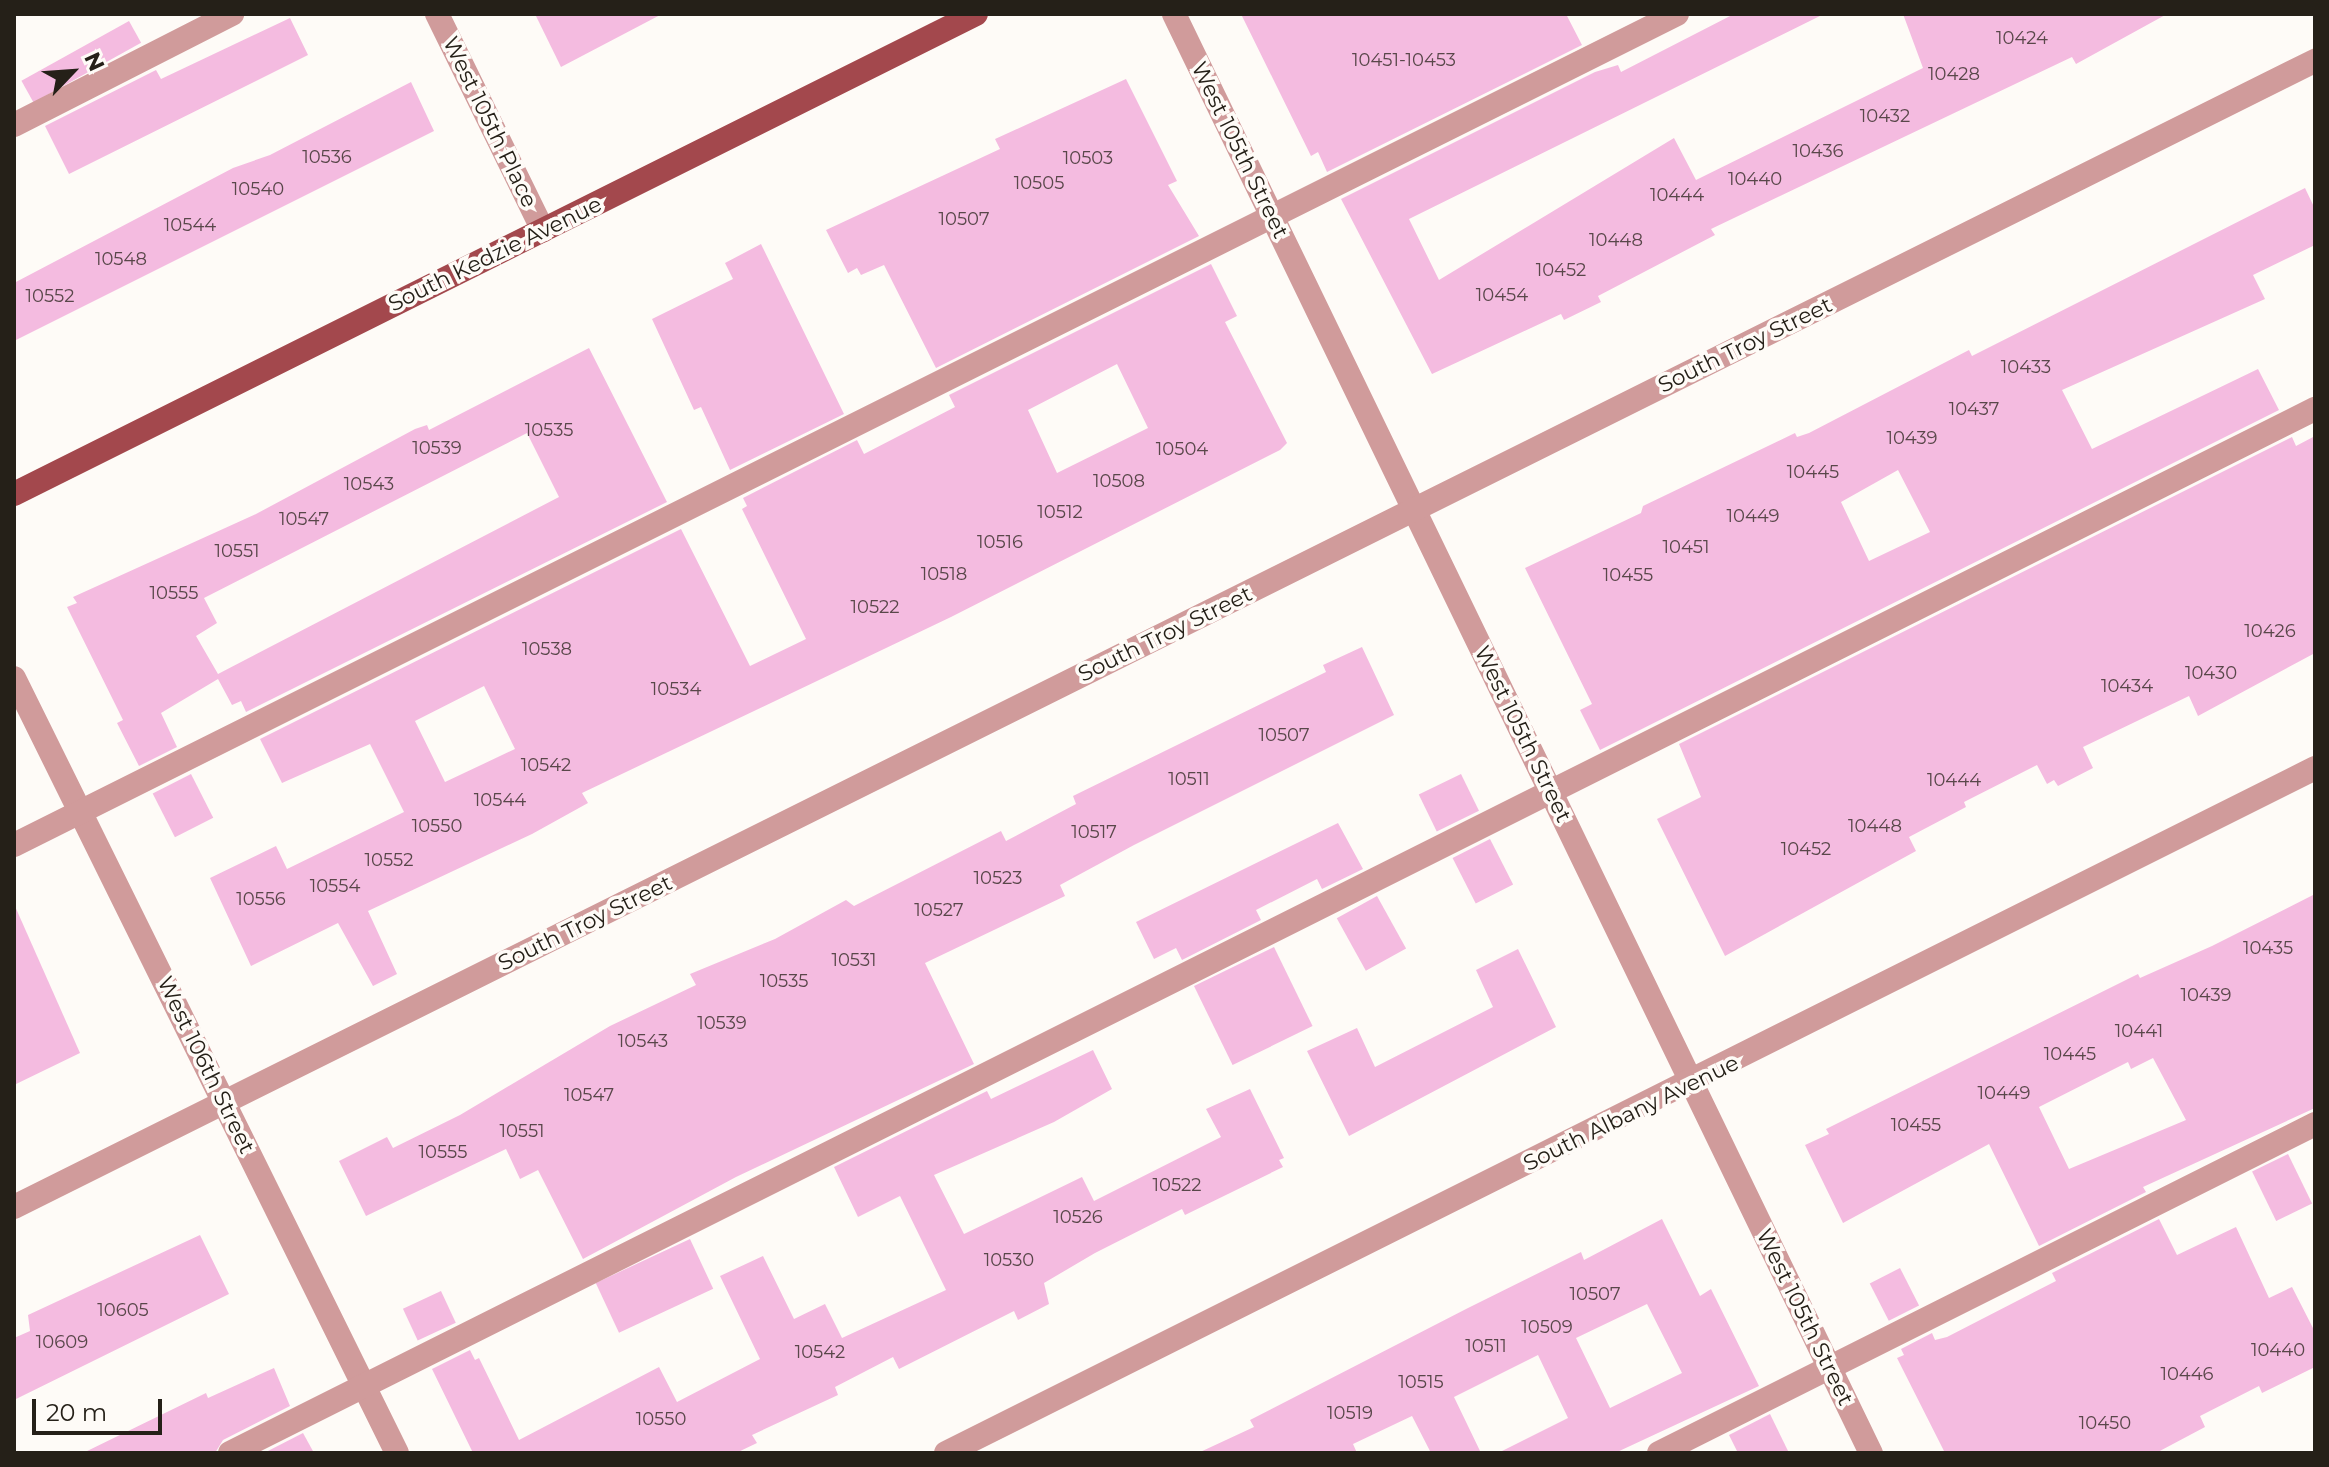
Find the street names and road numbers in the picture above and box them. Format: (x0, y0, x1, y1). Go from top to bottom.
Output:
street label: West 105th Place (437, 32, 543, 212)
street label: West 105th Street (1186, 57, 1294, 243)
street label: South Kedzie Avenue (384, 191, 606, 317)
street label: South Troy Street (1654, 291, 1836, 399)
street label: South Troy Street (1074, 580, 1256, 688)
street label: West 105th Street (1469, 641, 1577, 827)
street label: South Troy Street (494, 869, 676, 977)
street label: West 106th Street (152, 972, 260, 1158)
street label: South Albany Avenue (1519, 1049, 1743, 1177)
street label: West 105th Street (1751, 1224, 1859, 1410)

